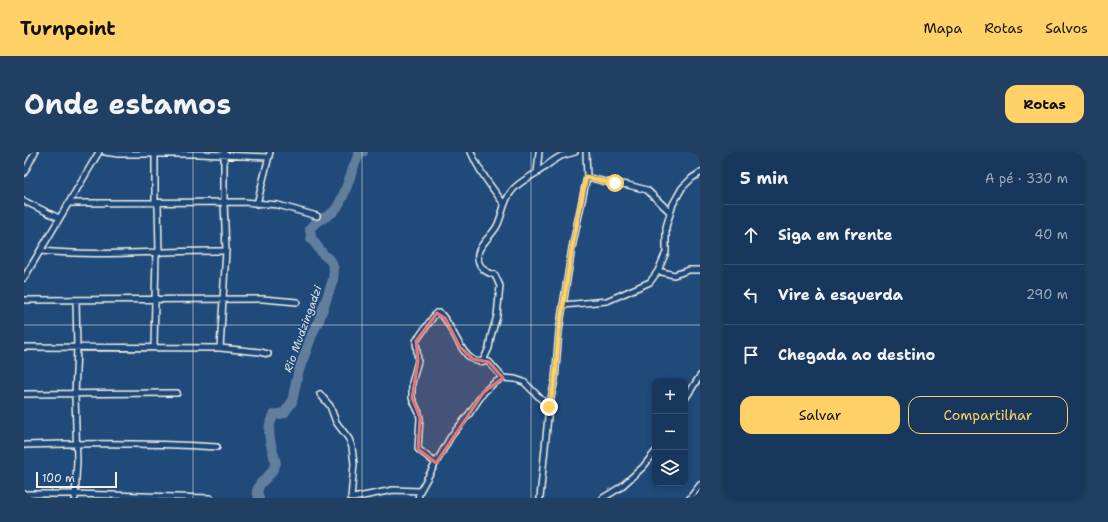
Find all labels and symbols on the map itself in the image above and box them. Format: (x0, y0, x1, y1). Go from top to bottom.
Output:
route start (606, 174, 624, 192)
water label: Rio Mudzingadzi (280, 283, 326, 374)
route end (540, 398, 558, 416)
scale bar (36, 470, 117, 489)

